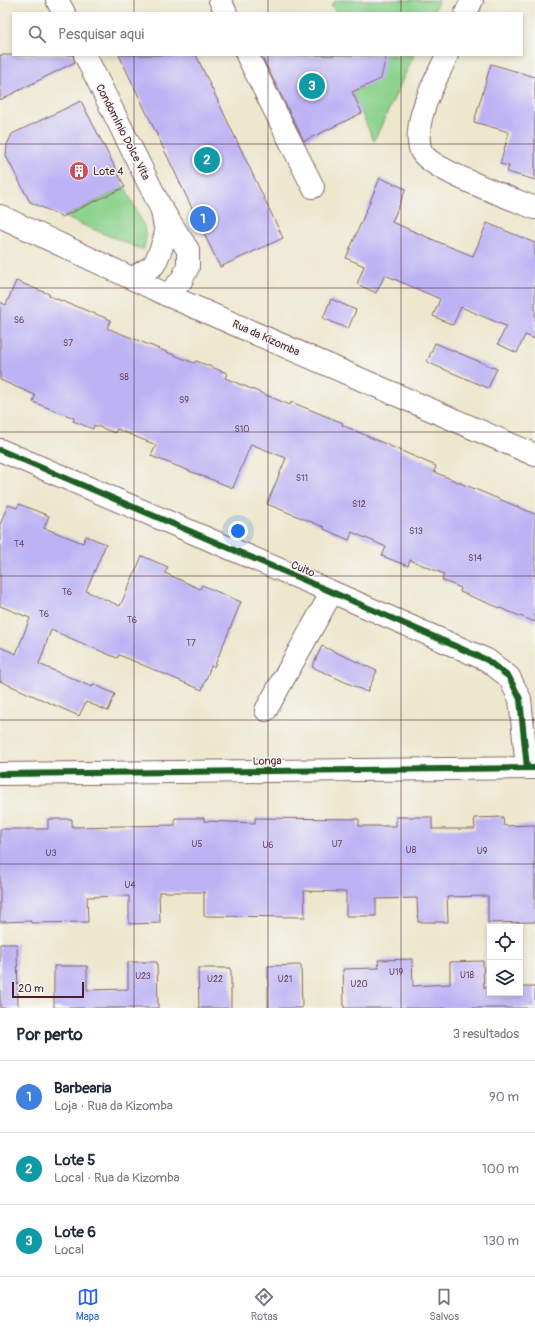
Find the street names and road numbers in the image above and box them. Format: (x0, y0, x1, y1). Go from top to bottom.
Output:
street label: Condomínio Dolce Vita (93, 82, 153, 182)
street label: Rua da Kizomba (230, 317, 302, 359)
street label: Cuito (289, 558, 317, 580)
street label: Longa (252, 754, 282, 768)

